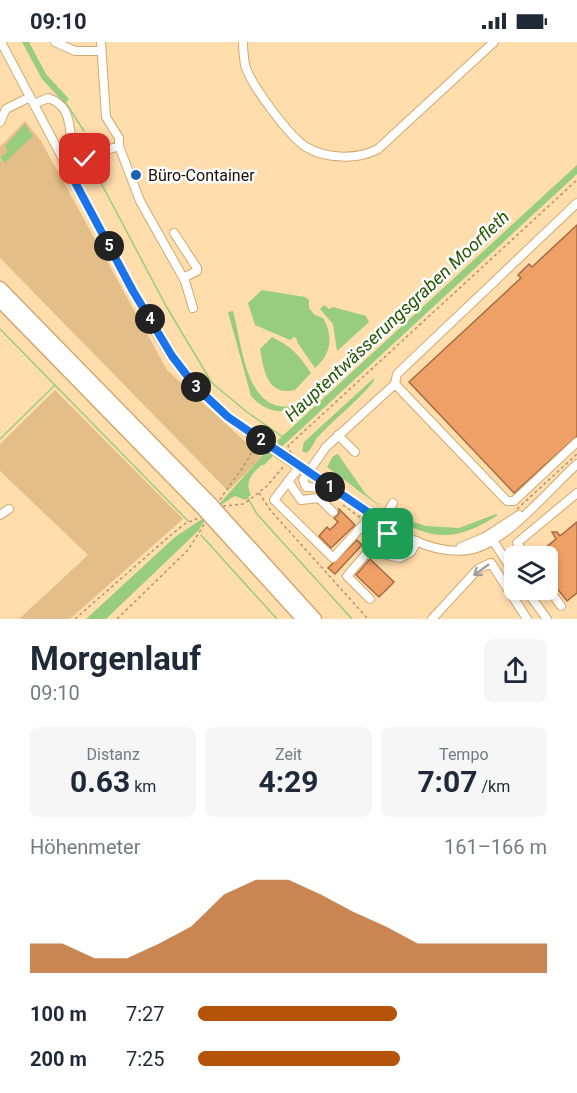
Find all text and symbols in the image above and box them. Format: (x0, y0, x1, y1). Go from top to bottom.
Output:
text: 09:10 (30, 9, 87, 34)
pin (59, 133, 110, 184)
icon: check (68, 142, 101, 175)
place label: Büro-Container (148, 166, 255, 185)
marker: Büro-Container (129, 168, 143, 182)
water label: Hauptentwässerungsgraben Moorfleth (280, 206, 513, 425)
pin: 5 (94, 231, 124, 261)
text: 5 (104, 236, 114, 255)
pin: 4 (135, 304, 165, 334)
text: 4 (145, 309, 155, 328)
pin: 3 (181, 372, 211, 402)
text: 3 (191, 377, 201, 396)
pin: 2 (246, 425, 276, 455)
text: 2 (256, 430, 266, 449)
pin: 1 (315, 472, 345, 502)
text: 1 (325, 477, 335, 496)
pin (362, 508, 413, 559)
icon: arrive (371, 517, 404, 550)
map controls (504, 546, 558, 600)
button: layers (504, 546, 558, 600)
one-way arrow (473, 564, 489, 576)
text: Morgenlauf (30, 639, 201, 678)
button: share (484, 639, 547, 702)
text: 09:10 (30, 681, 80, 705)
text: Distanz (86, 745, 140, 764)
text: Zeit (275, 745, 302, 764)
text: Tempo (439, 745, 489, 764)
text: 0.63 (70, 764, 130, 799)
text: 4:29 (258, 764, 319, 799)
text: 7:07 (417, 764, 478, 799)
text: km (130, 777, 156, 796)
text: /km (478, 777, 510, 796)
text: Höhenmeter (30, 835, 140, 859)
text: 161–166 m (444, 835, 547, 859)
text: 100 m (30, 1002, 87, 1026)
text: 7:27 (126, 1002, 165, 1026)
text: 200 m (30, 1047, 87, 1071)
text: 7:25 (126, 1047, 165, 1071)

